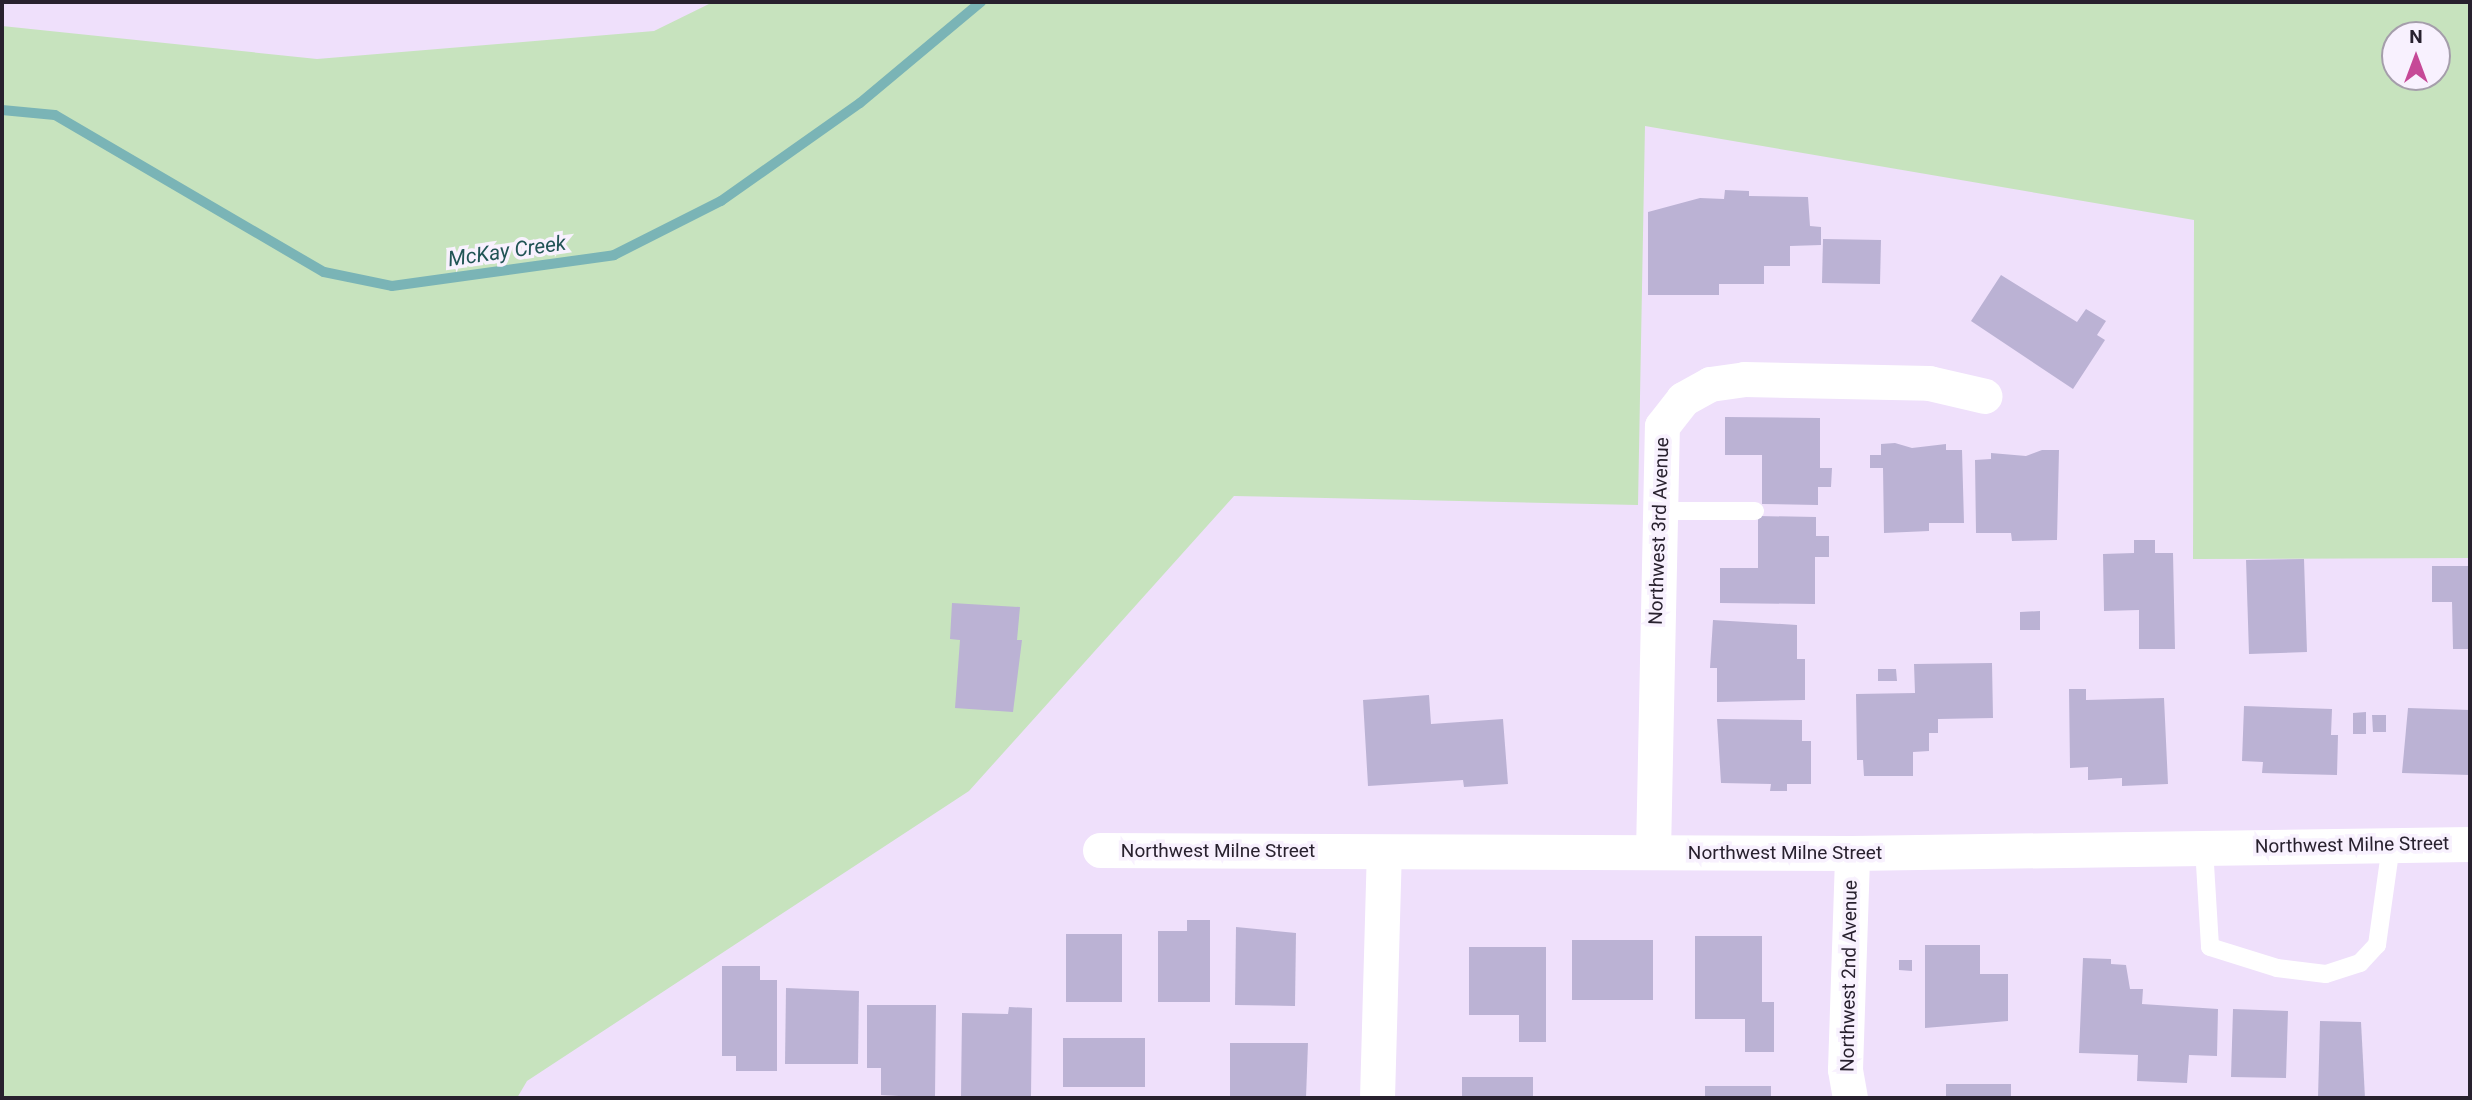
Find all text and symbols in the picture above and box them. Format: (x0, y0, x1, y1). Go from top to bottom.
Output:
north arrow (2381, 21, 2451, 91)
text: N (2409, 25, 2423, 48)
water label: McKay Creek (446, 230, 568, 272)
street label: Northwest 3rd Avenue (1644, 437, 1674, 625)
street label: Northwest Milne Street (2255, 832, 2449, 858)
street label: Northwest Milne Street (1121, 840, 1315, 862)
street label: Northwest Milne Street (1688, 842, 1882, 864)
street label: Northwest 2nd Avenue (1836, 880, 1862, 1072)

